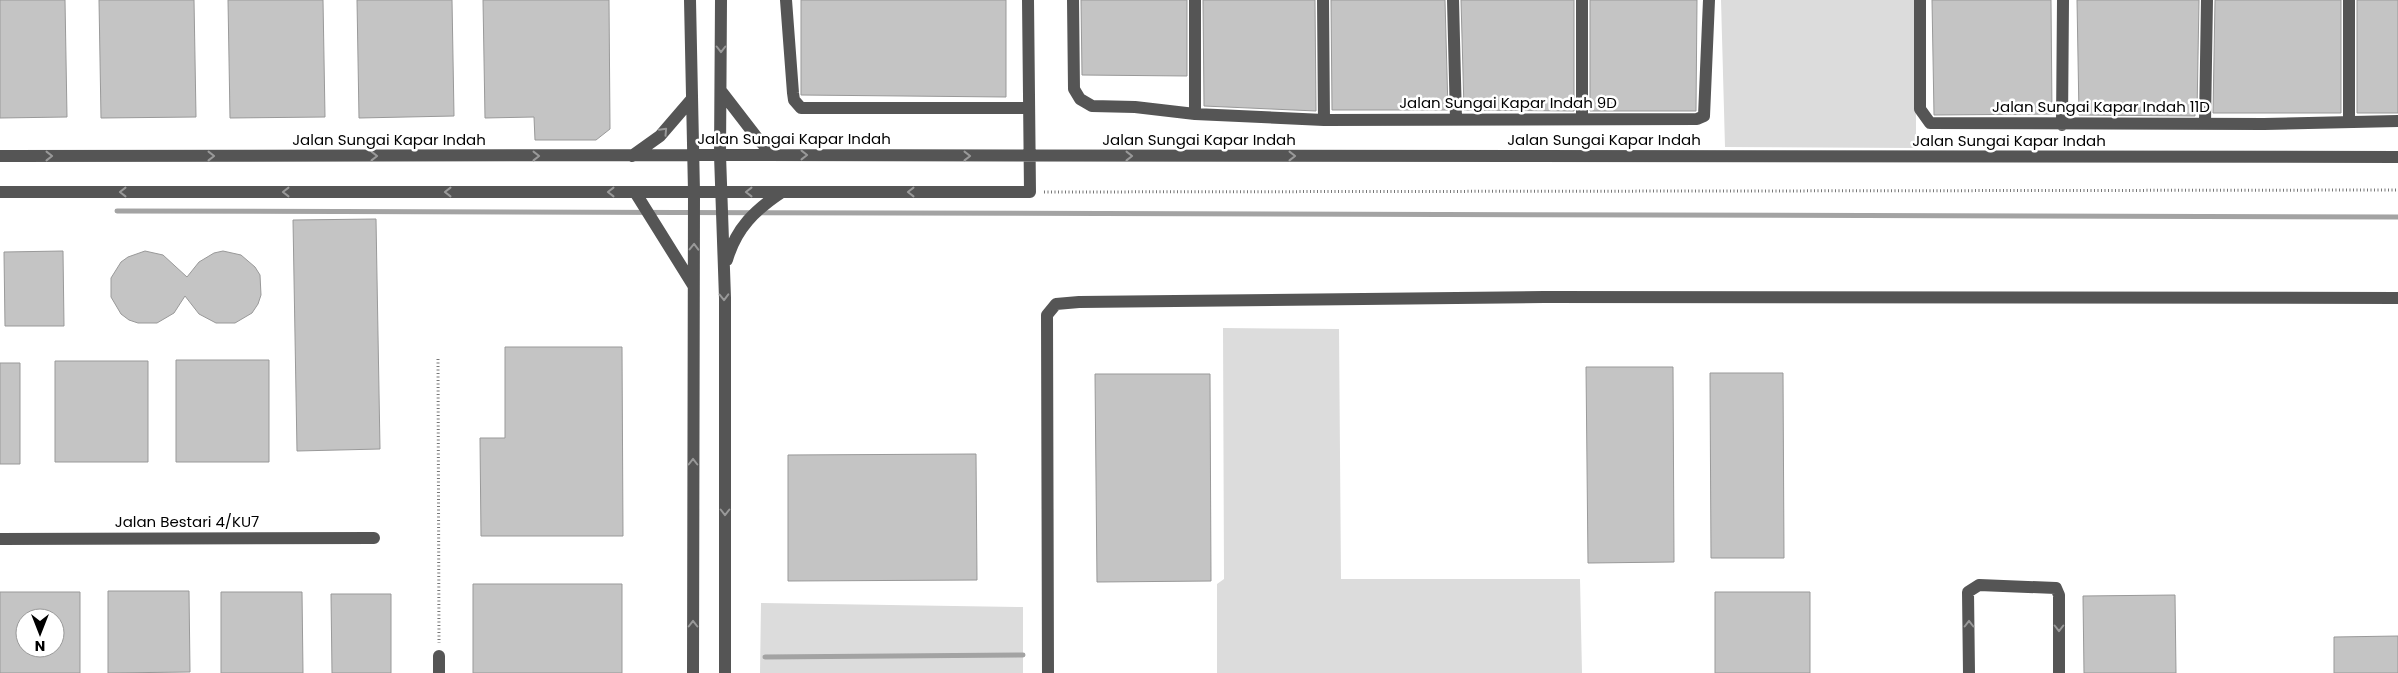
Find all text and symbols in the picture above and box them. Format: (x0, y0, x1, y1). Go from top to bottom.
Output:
one-way arrow (716, 45, 726, 53)
street label: Jalan Sungai Kapar Indah 9D (1399, 92, 1617, 113)
street label: Jalan Sungai Kapar Indah 11D (1992, 96, 2210, 117)
one-way arrow (658, 128, 667, 137)
street label: Jalan Sungai Kapar Indah (697, 128, 891, 149)
street label: Jalan Sungai Kapar Indah (292, 129, 486, 150)
street label: Jalan Sungai Kapar Indah (1102, 129, 1296, 150)
street label: Jalan Sungai Kapar Indah (1507, 129, 1701, 150)
street label: Jalan Sungai Kapar Indah (1912, 130, 2106, 151)
one-way arrow (800, 150, 808, 160)
one-way arrow (45, 151, 53, 161)
one-way arrow (208, 151, 215, 161)
one-way arrow (370, 151, 378, 161)
one-way arrow (532, 151, 540, 161)
one-way arrow (963, 151, 971, 161)
one-way arrow (1126, 151, 1133, 161)
one-way arrow (1288, 151, 1296, 161)
one-way arrow (119, 187, 126, 197)
one-way arrow (281, 187, 289, 197)
one-way arrow (444, 187, 452, 197)
one-way arrow (606, 187, 614, 197)
one-way arrow (744, 187, 752, 197)
one-way arrow (907, 187, 914, 197)
one-way arrow (689, 243, 699, 250)
one-way arrow (719, 294, 730, 302)
one-way arrow (688, 458, 699, 466)
one-way arrow (720, 509, 730, 517)
street label: Jalan Bestari 4/KU7 (115, 511, 259, 532)
north arrow (15, 608, 65, 658)
one-way arrow (688, 620, 698, 628)
one-way arrow (1964, 620, 1974, 628)
one-way arrow (2054, 624, 2064, 632)
text: N (35, 636, 45, 656)

